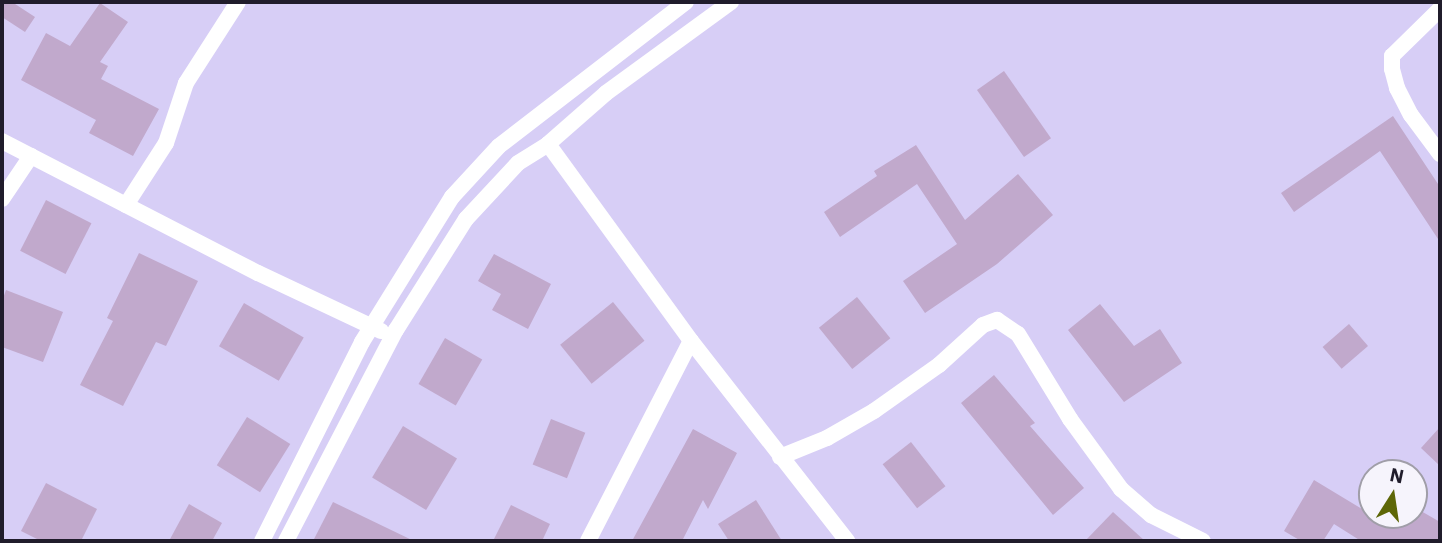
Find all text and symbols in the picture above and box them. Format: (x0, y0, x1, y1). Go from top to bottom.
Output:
north arrow (1358, 459, 1428, 529)
text: N (1388, 462, 1406, 489)

